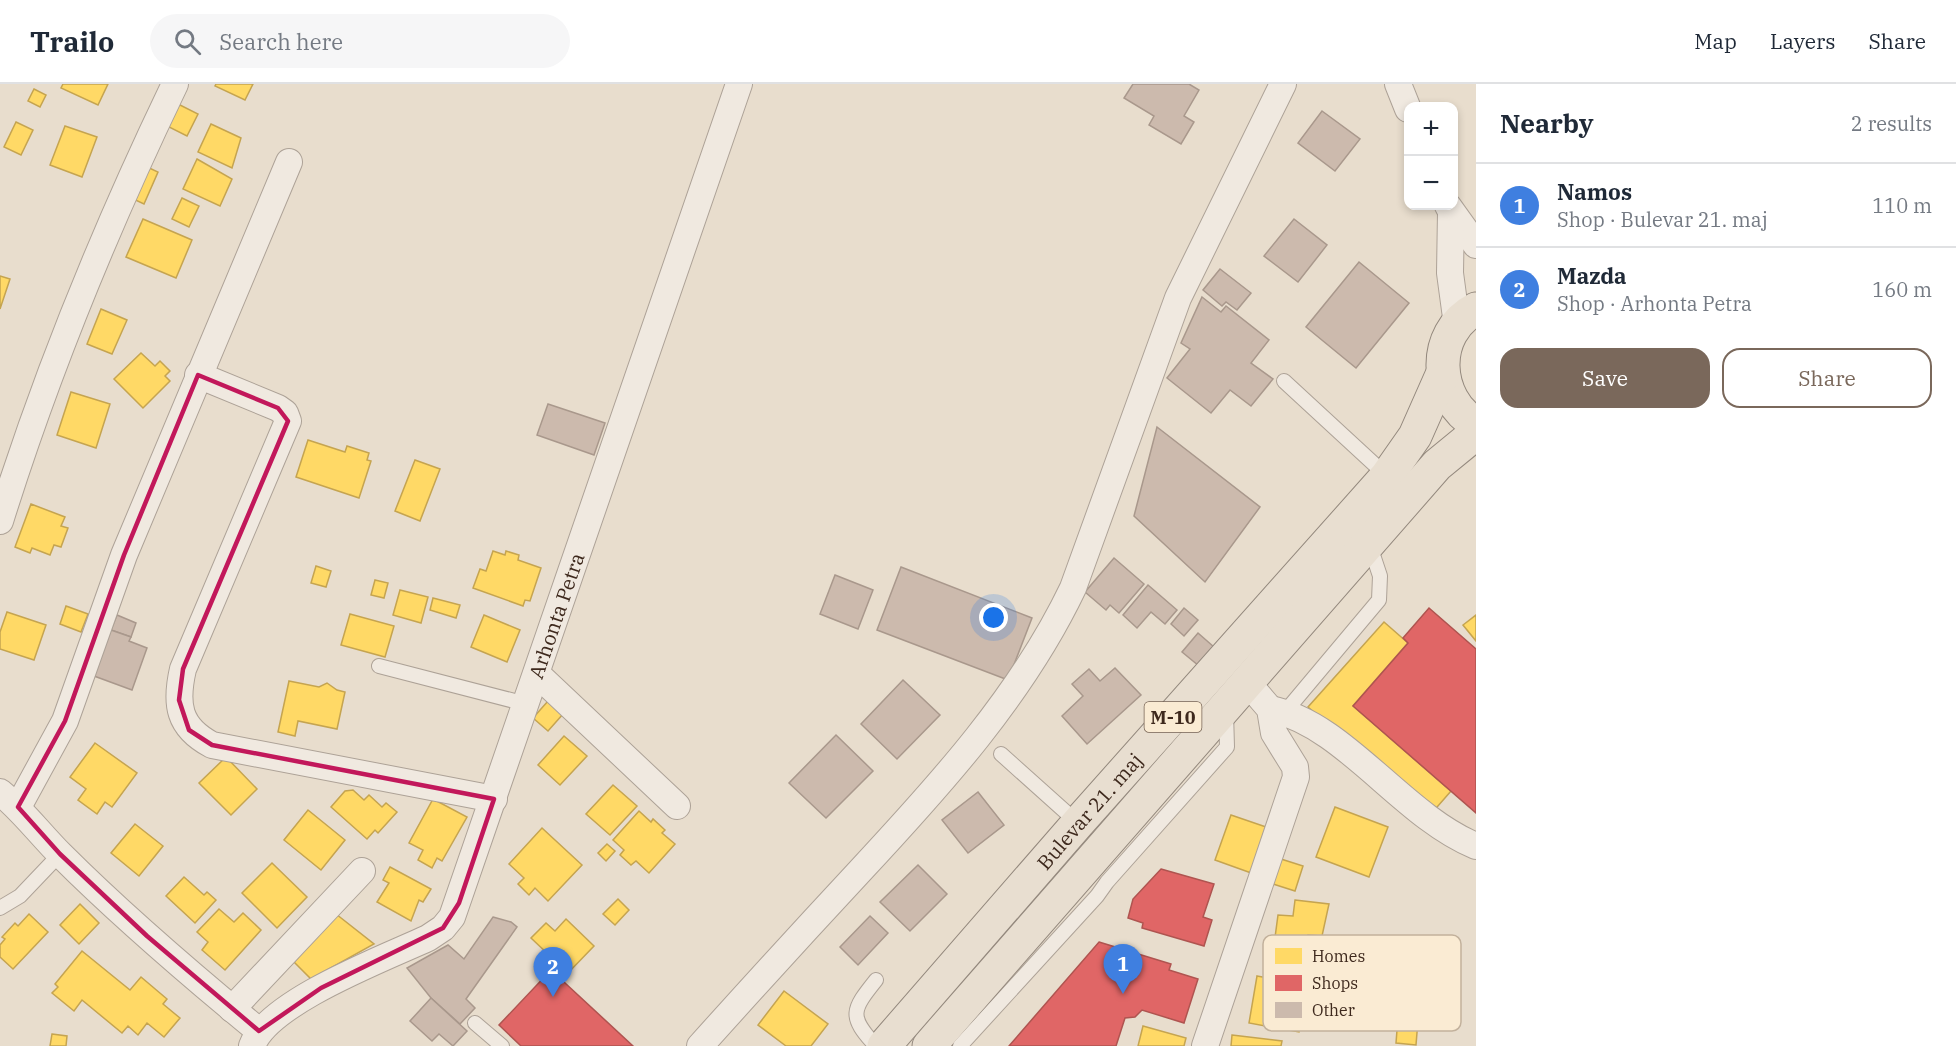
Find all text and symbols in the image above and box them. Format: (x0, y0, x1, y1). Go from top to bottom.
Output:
search box (150, 14, 570, 68)
text: Trailo (30, 23, 114, 60)
icon: search (171, 25, 204, 58)
text: Search here (219, 27, 343, 56)
text: Map (1694, 27, 1737, 55)
text: Layers (1770, 27, 1836, 55)
text: Share (1869, 27, 1926, 55)
map controls (1404, 102, 1458, 210)
button: + (1404, 102, 1458, 156)
text: Nearby (1500, 106, 1594, 140)
text: 2 results (1851, 110, 1932, 137)
button: − (1404, 156, 1458, 210)
text: Namos (1557, 177, 1632, 206)
text: 1 (1514, 192, 1526, 219)
text: 110 m (1872, 192, 1932, 219)
text: Shop · Bulevar 21. maj (1557, 206, 1768, 233)
text: Mazda (1557, 261, 1627, 290)
text: 2 (1514, 276, 1526, 303)
text: 160 m (1872, 276, 1932, 303)
text: Shop · Arhonta Petra (1557, 290, 1752, 317)
button: Save (1500, 348, 1710, 408)
button: Share (1722, 348, 1932, 408)
street label: Arhonta Petra (522, 549, 590, 682)
your location (979, 603, 1008, 632)
road number: M-10 (1144, 702, 1202, 732)
street label: Bulevar 21. maj (1030, 747, 1148, 875)
legend (1263, 935, 1461, 1031)
pin: 1 (1104, 944, 1142, 994)
text: Homes (1312, 946, 1365, 966)
pin: 2 (534, 948, 572, 997)
text: Shops (1312, 973, 1358, 993)
text: Other (1312, 1000, 1355, 1020)

